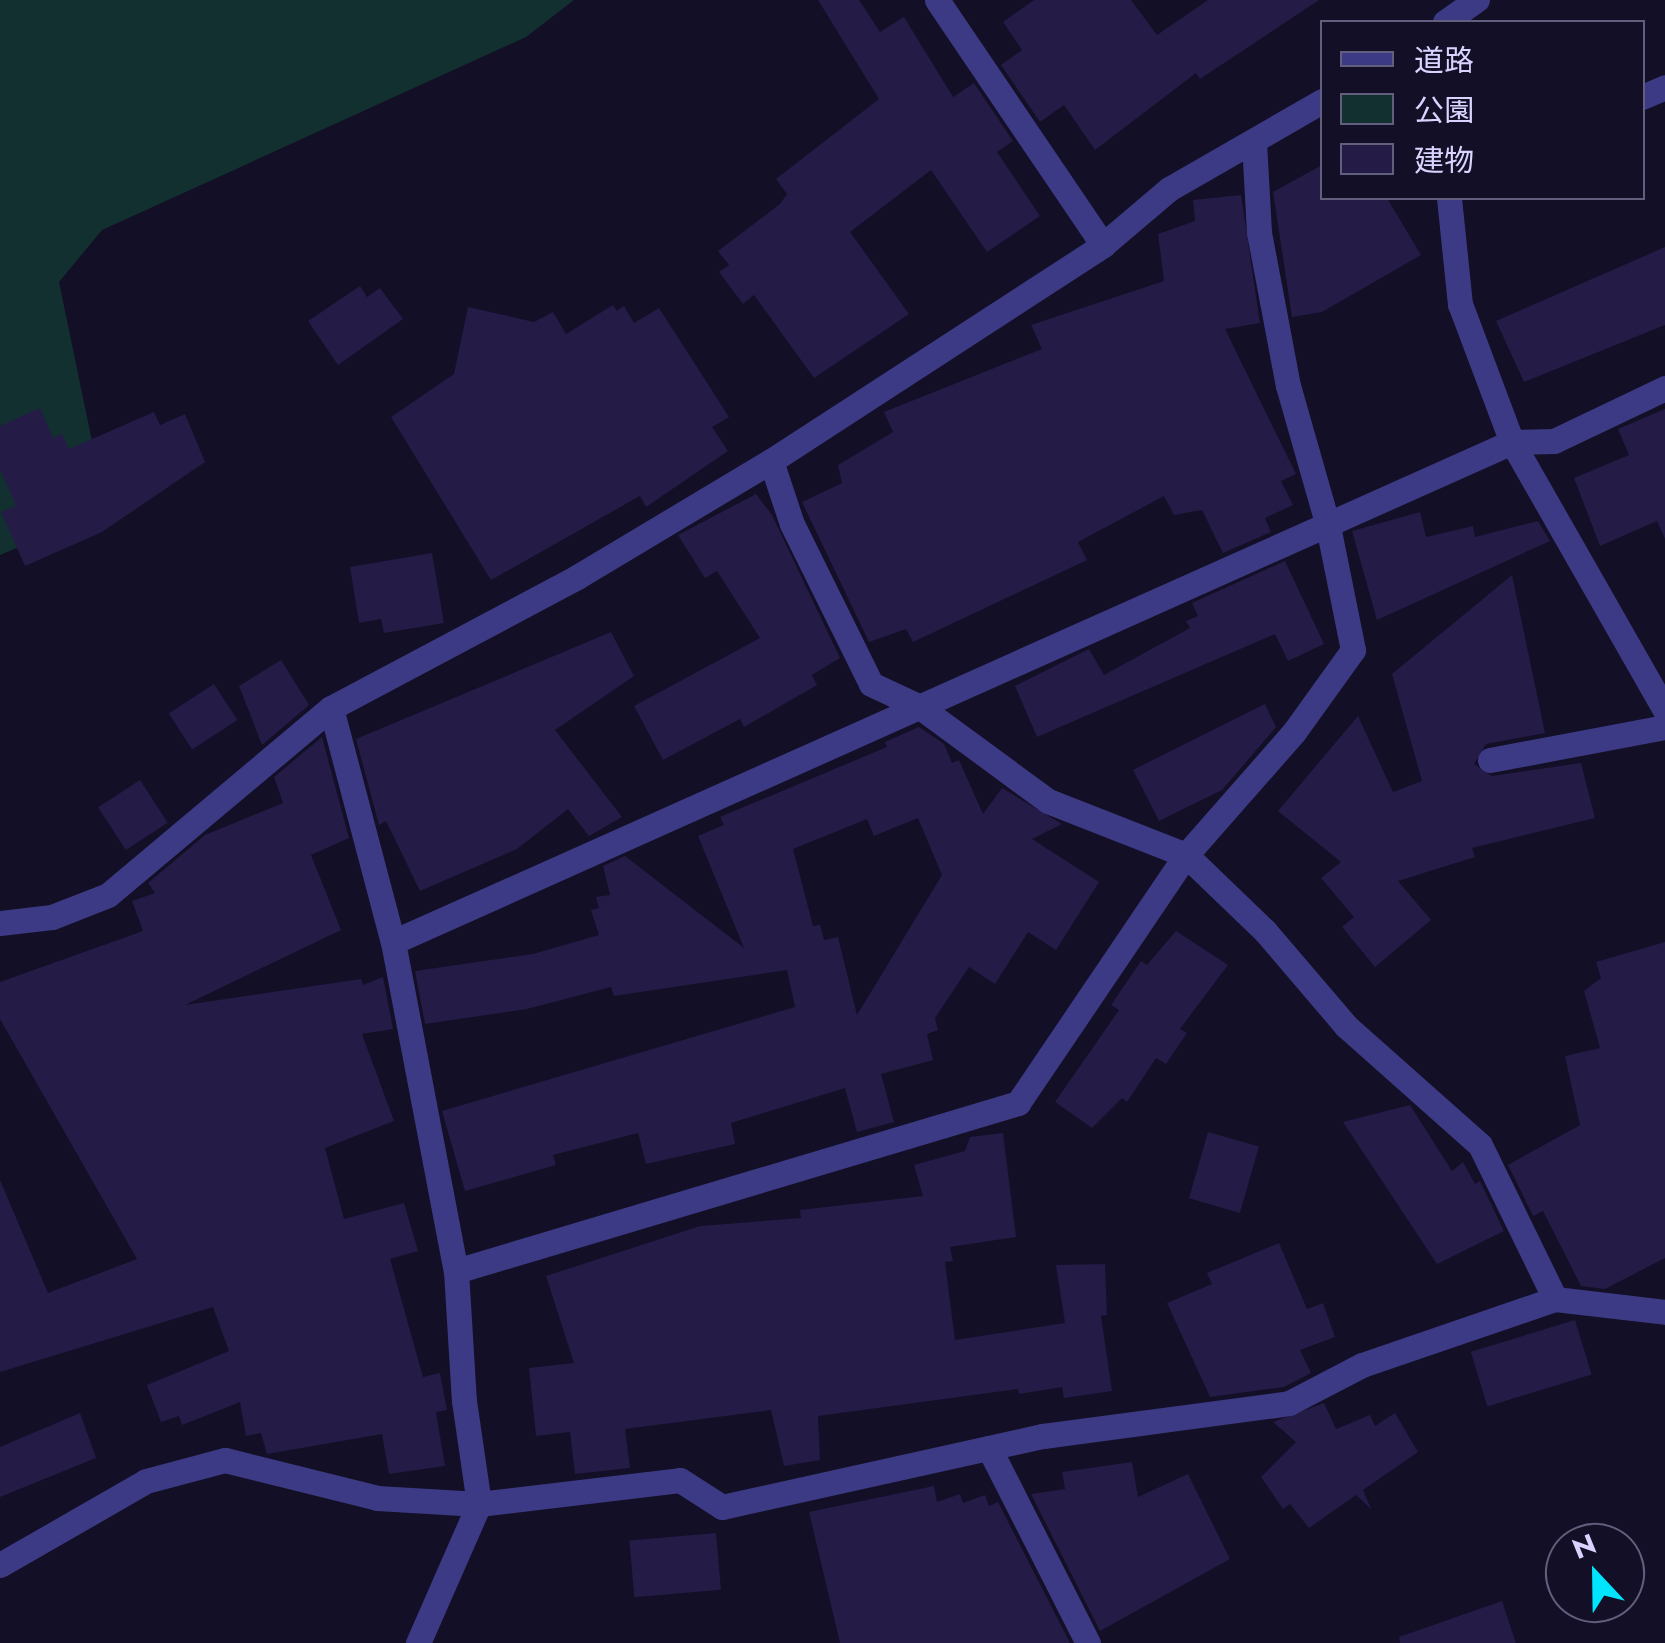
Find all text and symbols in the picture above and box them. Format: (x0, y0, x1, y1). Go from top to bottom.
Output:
legend (1320, 20, 1645, 200)
text: 道路 (1414, 39, 1474, 82)
text: 公園 (1414, 89, 1474, 132)
text: 建物 (1414, 139, 1474, 182)
north arrow (1545, 1523, 1645, 1623)
text: N (1566, 1523, 1602, 1570)

